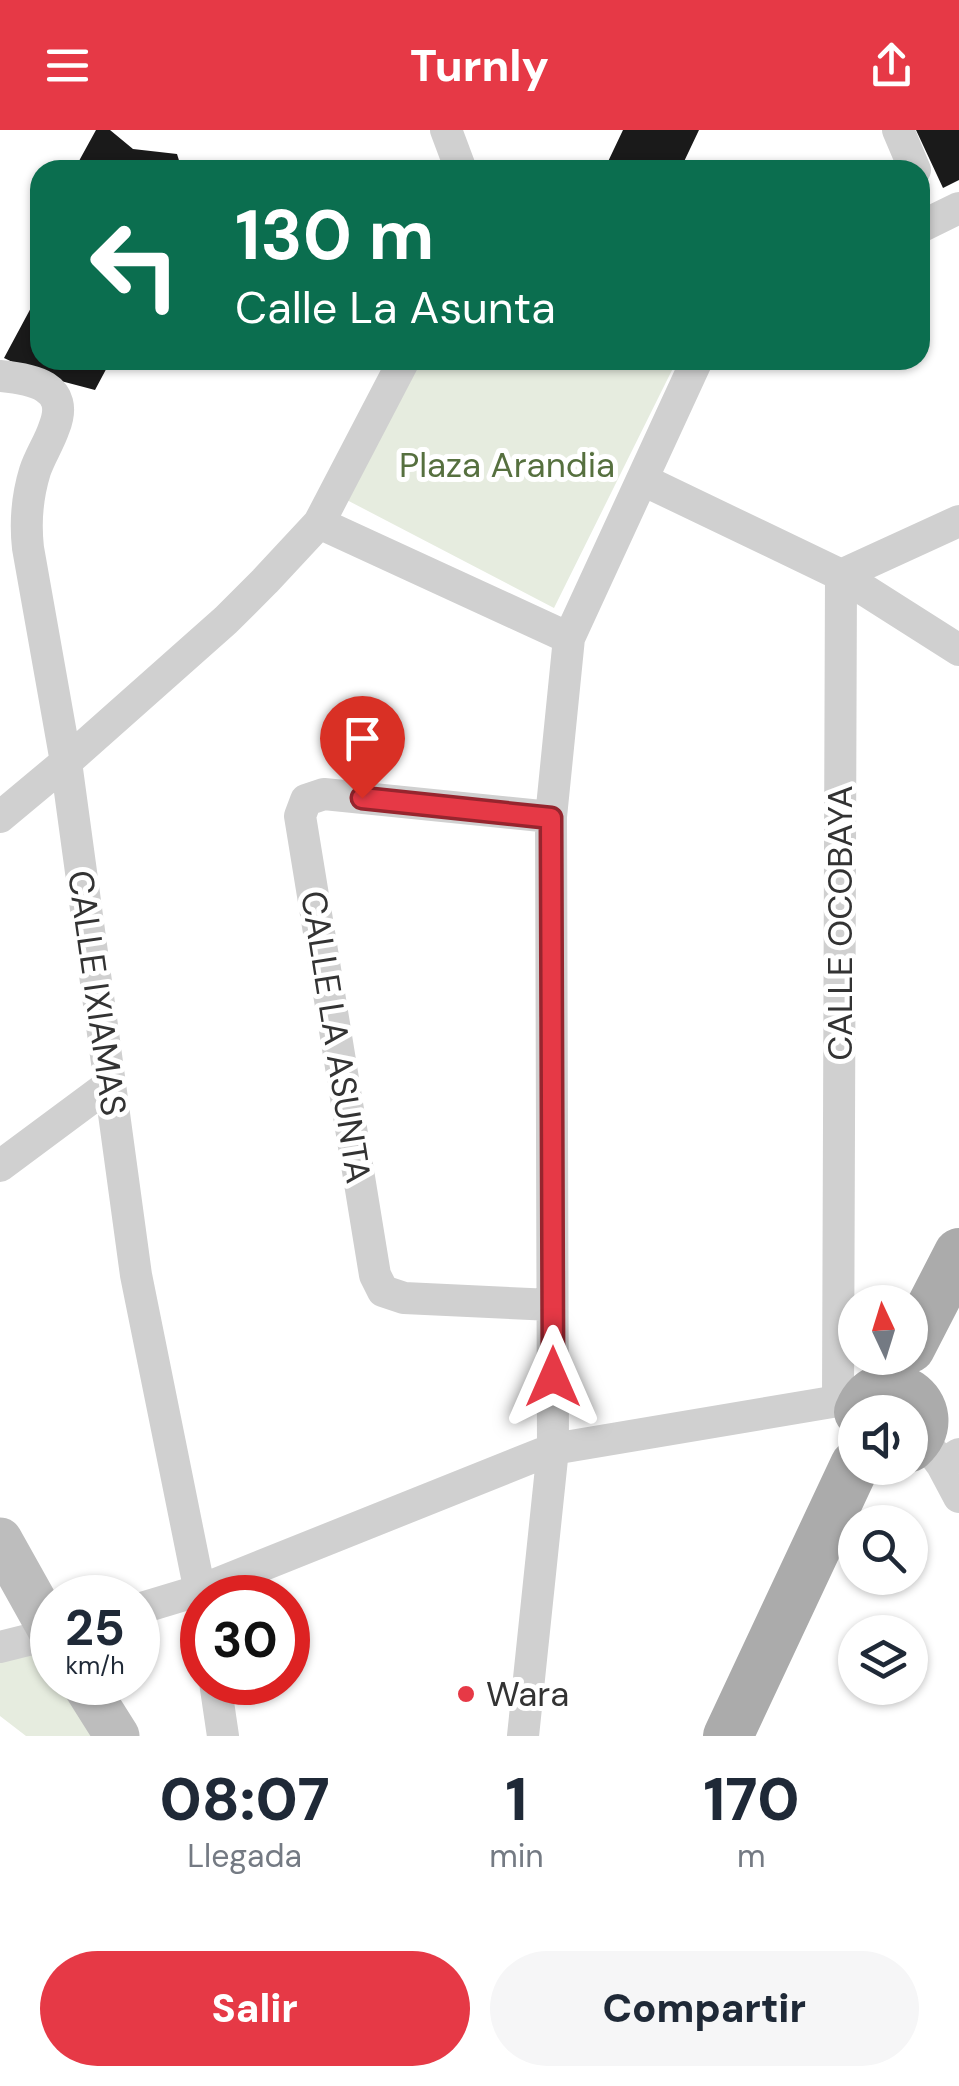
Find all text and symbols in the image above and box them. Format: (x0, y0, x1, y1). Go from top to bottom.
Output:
text: Turnly (410, 36, 549, 95)
icon: menu (40, 38, 95, 93)
icon: share (864, 38, 919, 93)
text: 130 m (235, 190, 434, 281)
icon: left (70, 200, 200, 330)
text: Calle La Asunta (235, 278, 556, 337)
park label: Plaza Arandia (399, 442, 615, 488)
pin (320, 696, 405, 799)
icon: arrive (335, 711, 390, 766)
street label: CALLE OCOBAYA (817, 785, 863, 1061)
street label: CALLE IXIAMAS (57, 867, 137, 1119)
street label: CALLE LA ASUNTA (290, 887, 382, 1187)
north arrow (838, 1285, 928, 1375)
map controls (838, 1285, 928, 1705)
position arrow (501, 1325, 605, 1429)
button: sound (838, 1395, 928, 1485)
button: search (838, 1505, 928, 1595)
speed limit sign: 30 (180, 1575, 310, 1705)
text: 25 (65, 1595, 125, 1661)
button: layers (838, 1615, 928, 1705)
text: km/h (65, 1649, 125, 1682)
place label: Wara (486, 1671, 569, 1717)
marker: Wara (455, 1683, 477, 1705)
text: 08:07 (159, 1760, 330, 1839)
text: 1 (505, 1760, 528, 1839)
text: 170 (703, 1760, 800, 1839)
text: Llegada (187, 1835, 302, 1877)
text: min (489, 1835, 544, 1877)
text: m (737, 1835, 766, 1877)
button: Salir (40, 1951, 470, 2066)
button: Compartir (490, 1951, 919, 2066)

